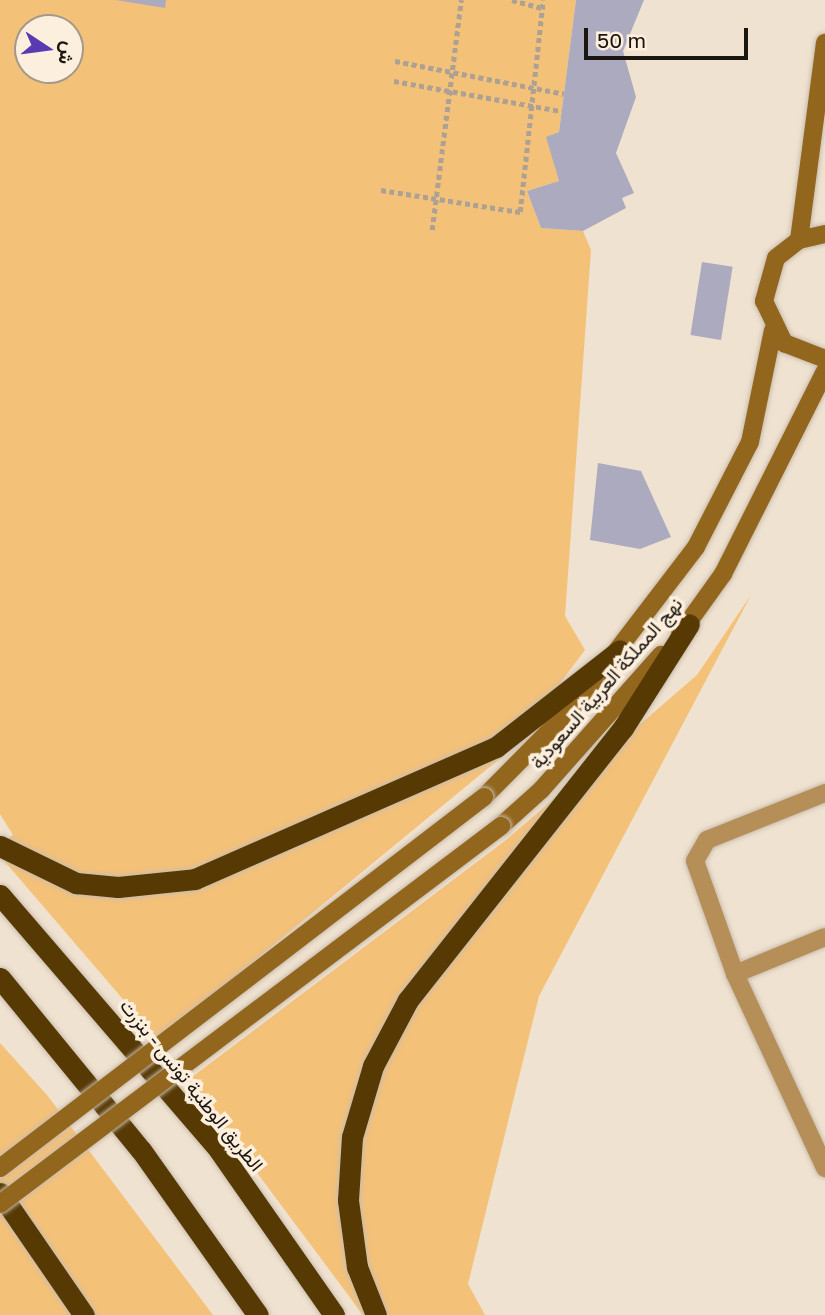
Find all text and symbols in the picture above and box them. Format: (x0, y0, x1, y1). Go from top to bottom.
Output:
north arrow (14, 14, 84, 84)
scale bar (587, 14, 752, 58)
text: 50 m (597, 27, 646, 53)
text: ش (54, 40, 82, 67)
street label: نهج المملكة العربية السعودية (525, 593, 687, 773)
street label: الطريق الوطنية تونس - بنزرت (116, 994, 268, 1176)

